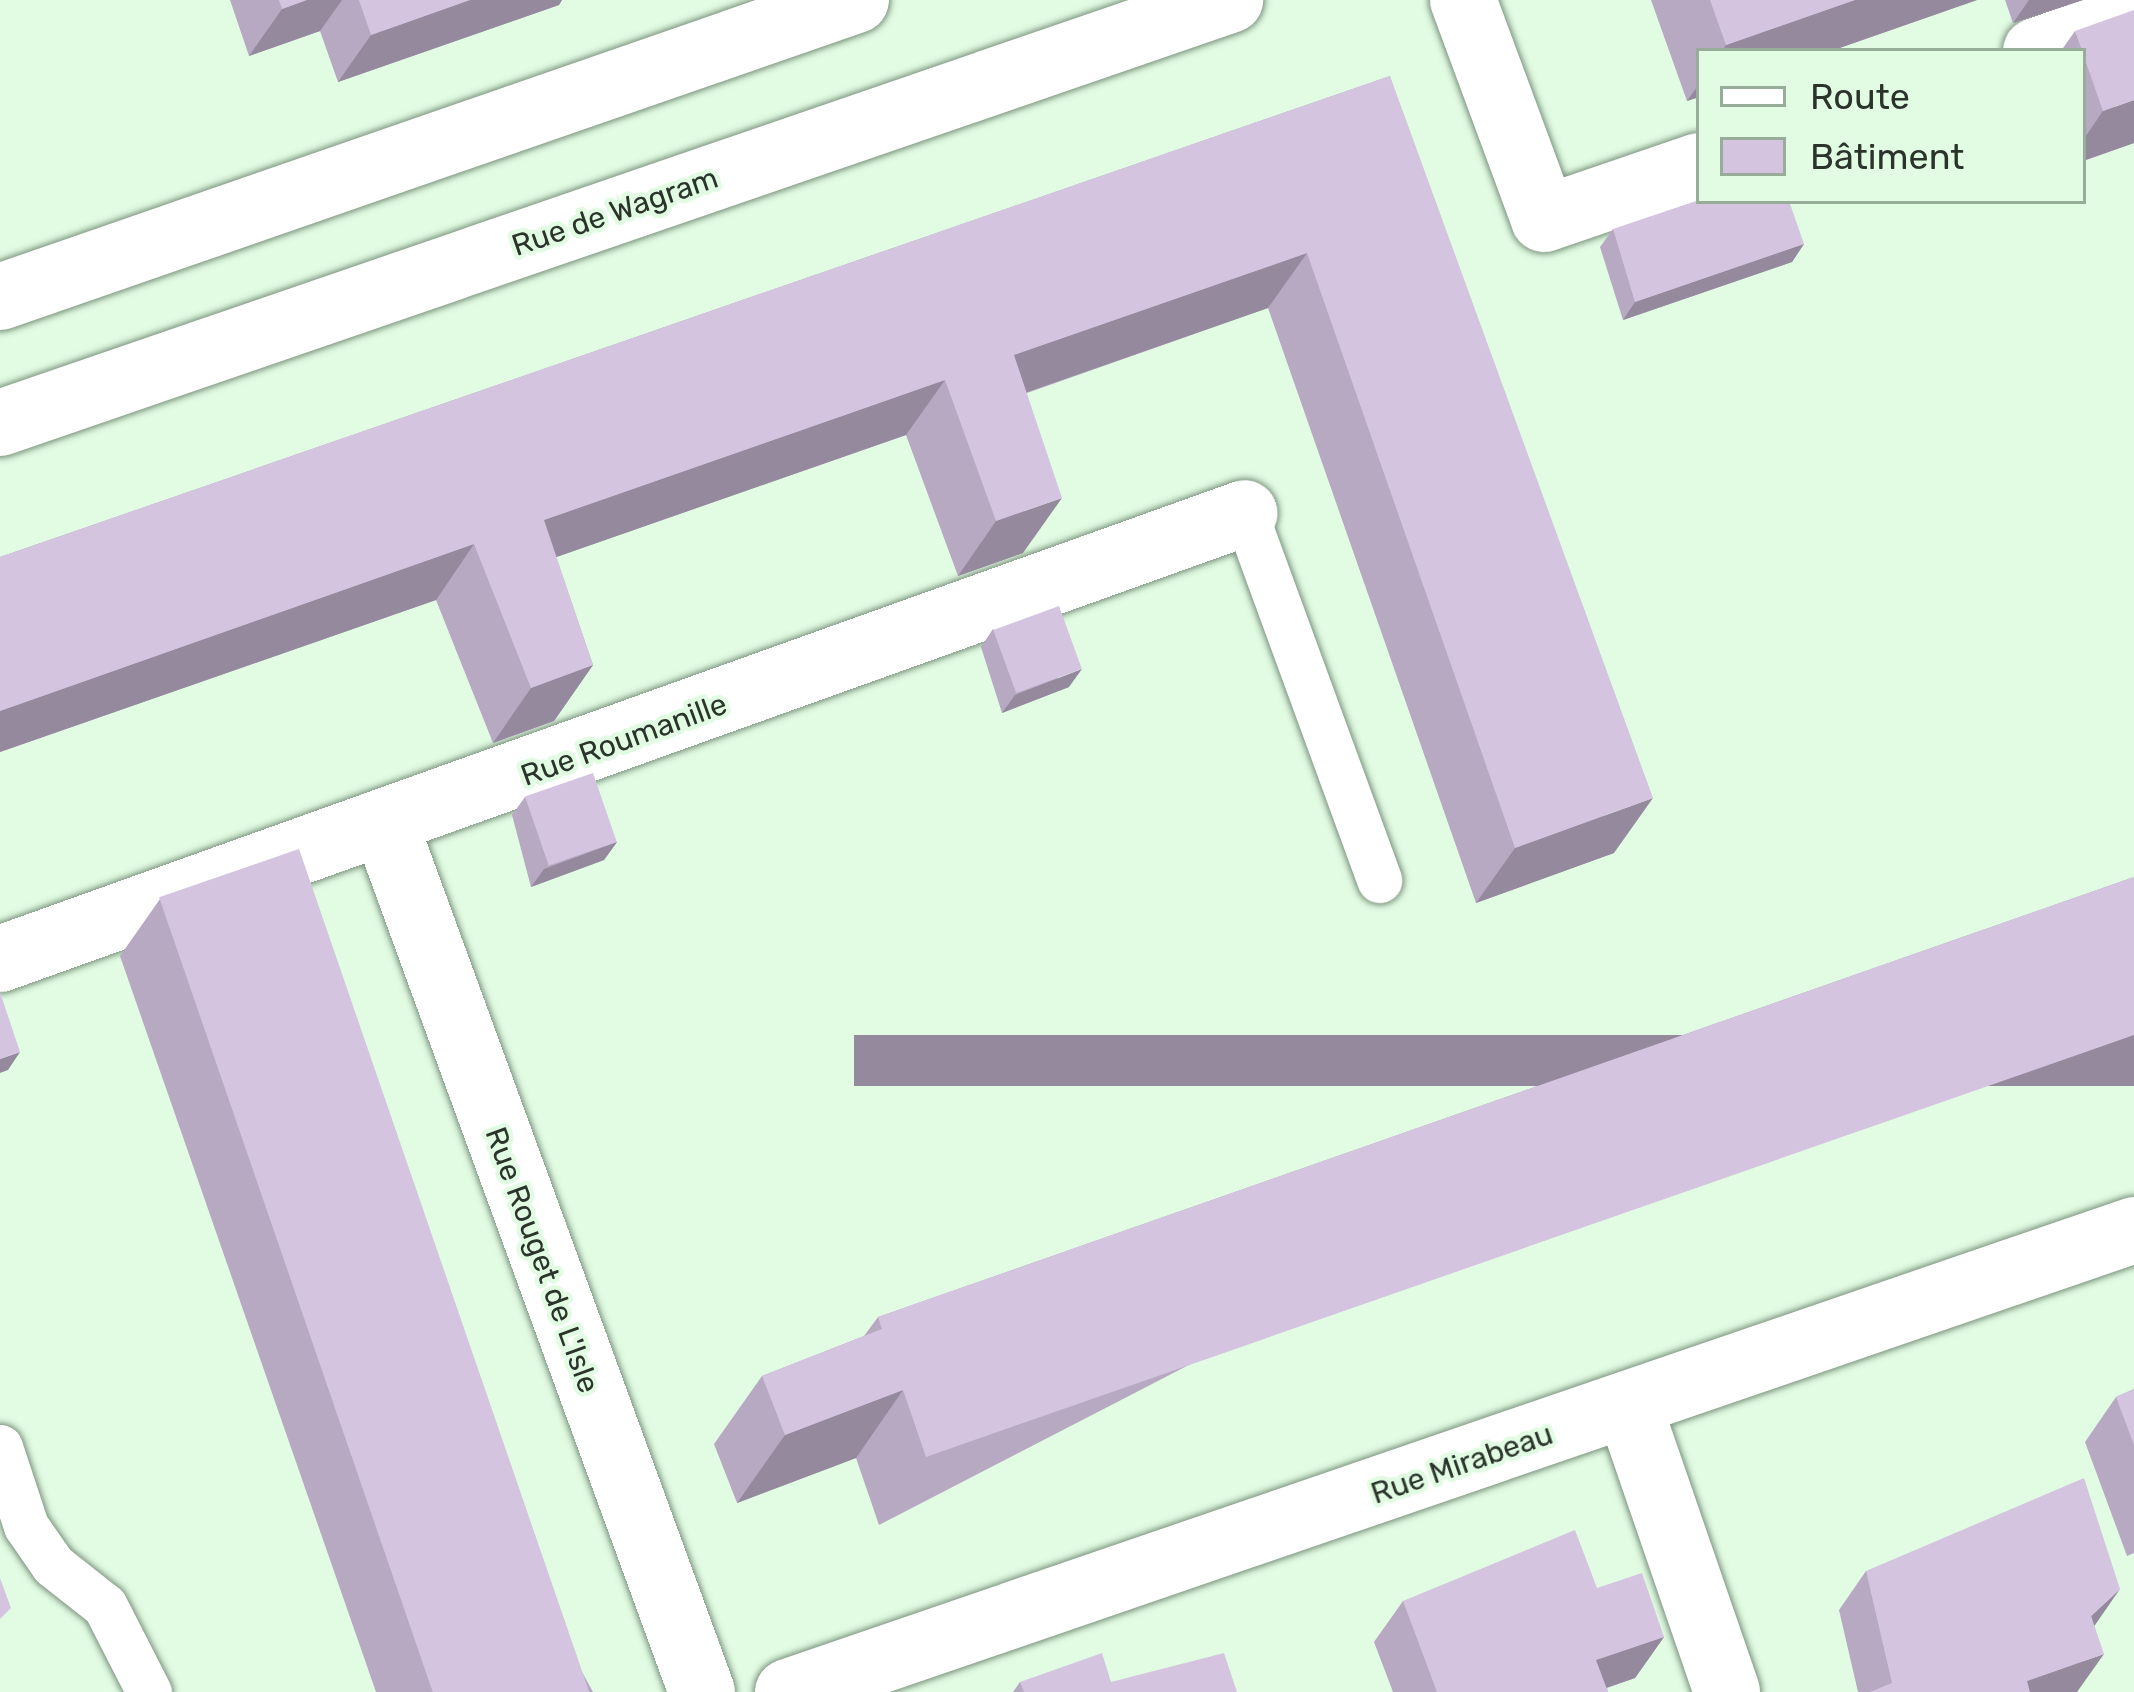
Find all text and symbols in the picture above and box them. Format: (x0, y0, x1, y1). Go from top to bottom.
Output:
legend (1696, 48, 2086, 204)
text: Route (1810, 75, 1910, 118)
text: Bâtiment (1810, 135, 1964, 178)
street label: Rue de Wagram (507, 160, 723, 264)
street label: Rue Roumanille (516, 686, 732, 794)
street label: Rue Rouget de L'Isle (477, 1122, 607, 1398)
street label: Rue Mirabeau (1366, 1416, 1558, 1512)

